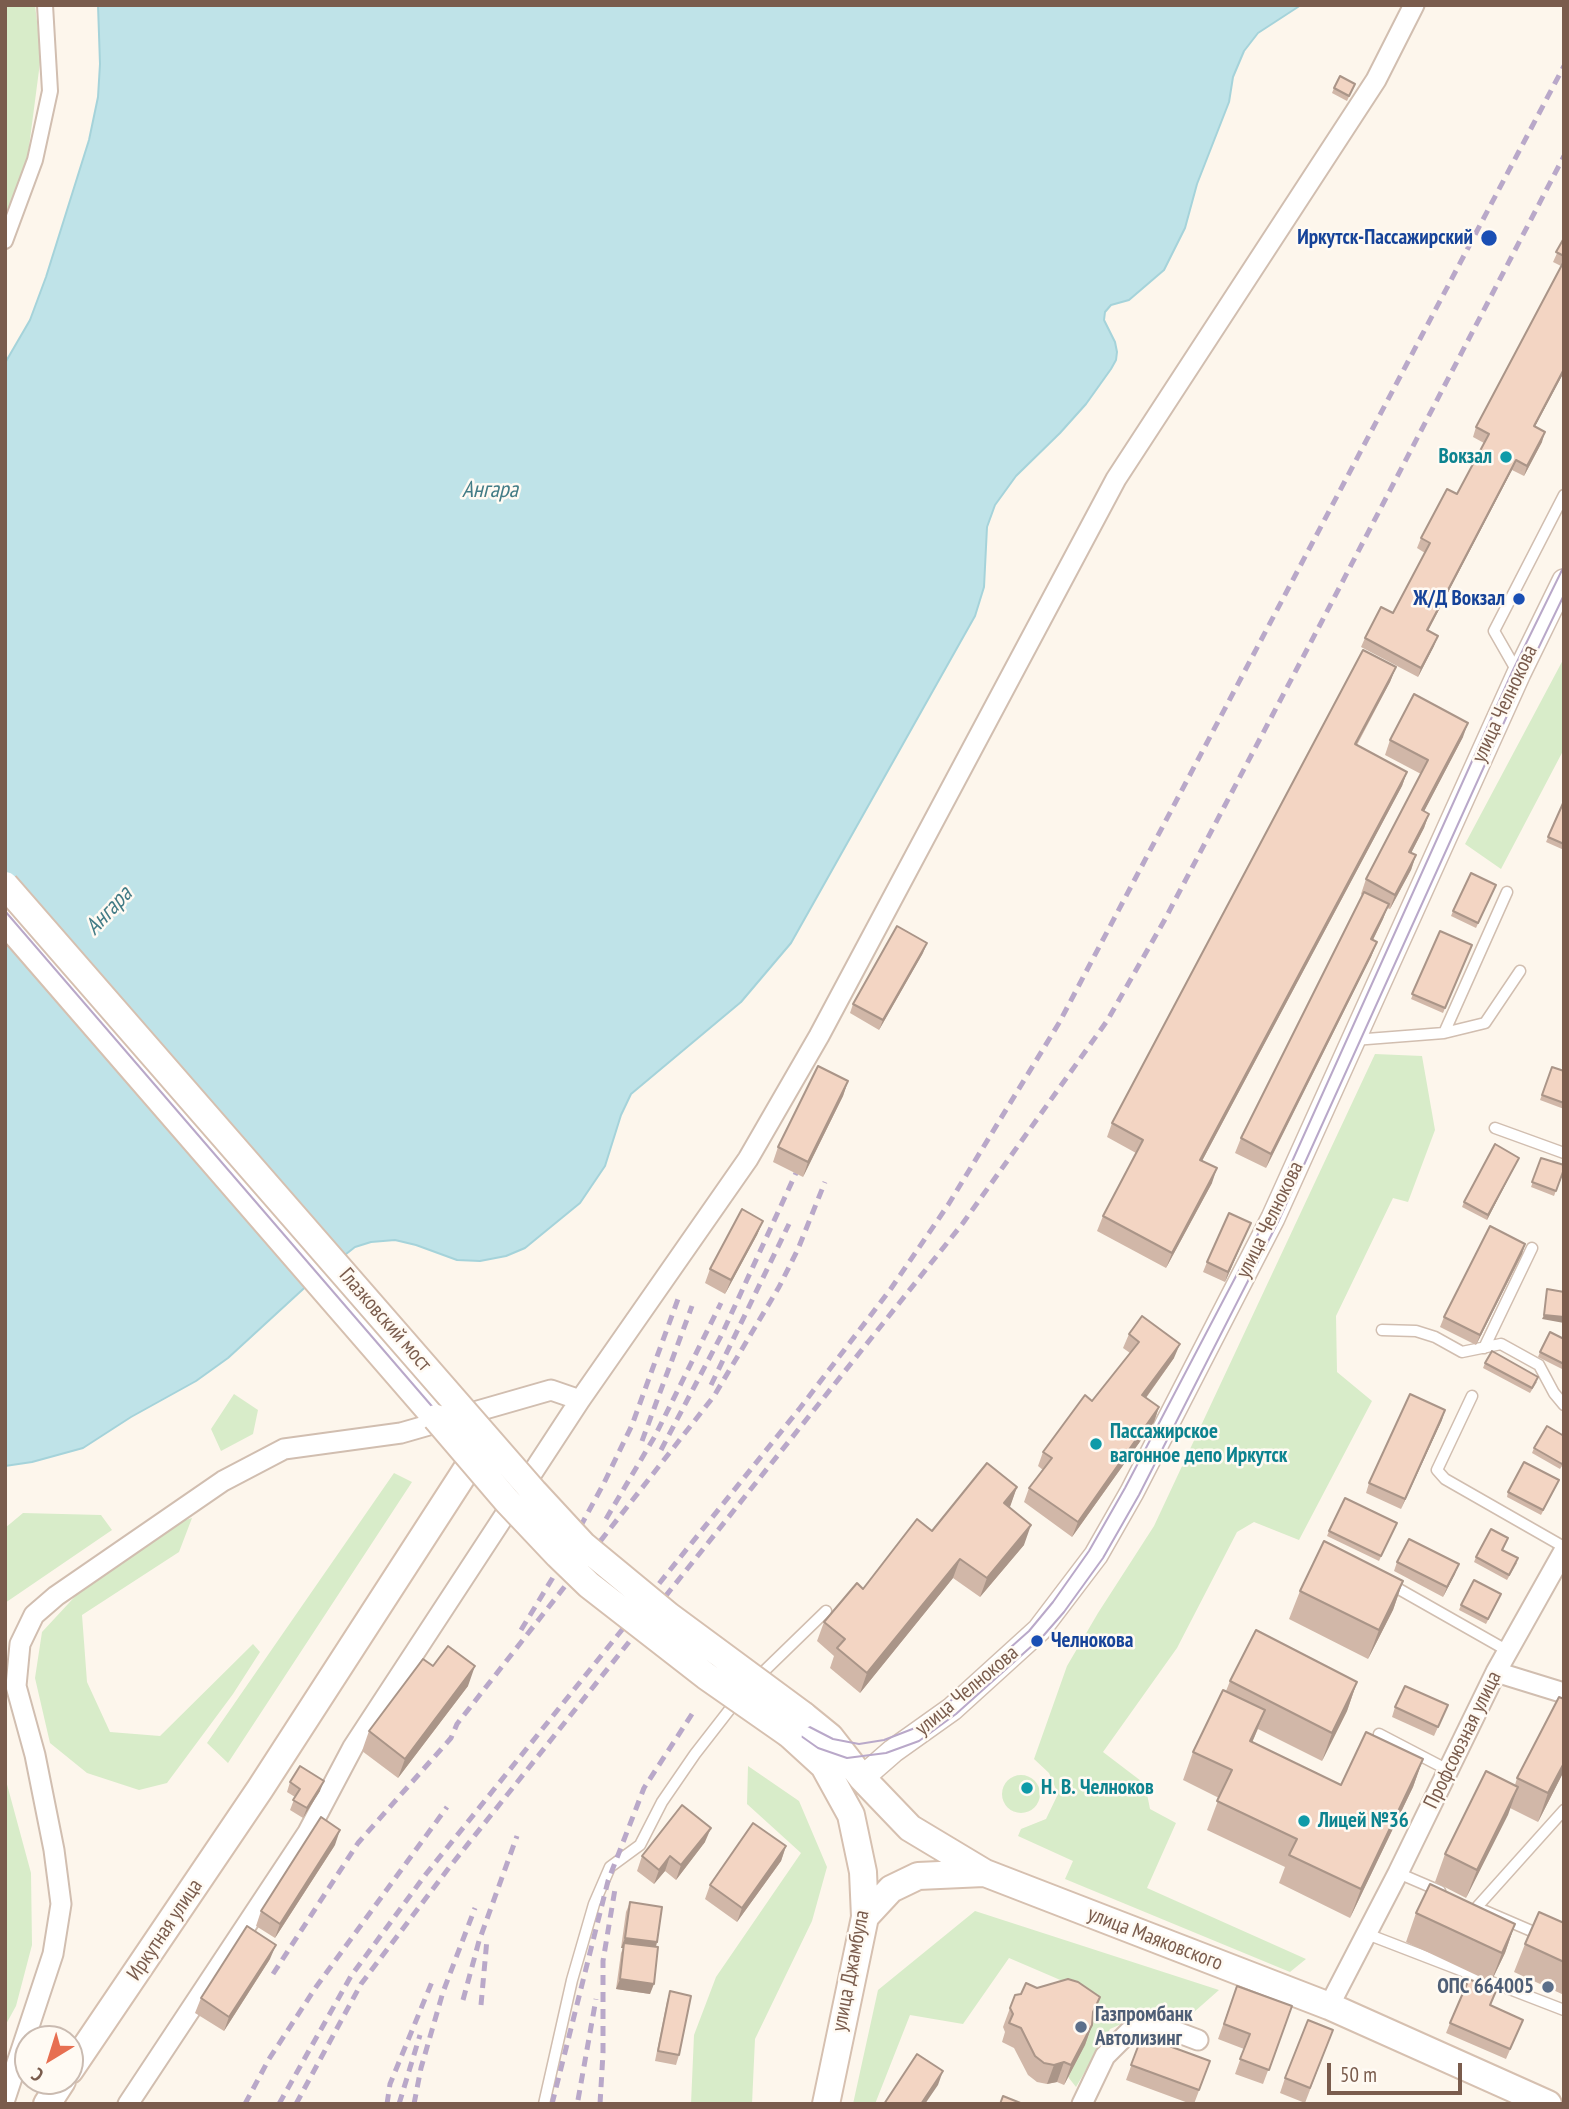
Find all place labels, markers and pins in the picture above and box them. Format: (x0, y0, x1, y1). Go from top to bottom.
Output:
place label: Иркутск-Пассажирский (1297, 225, 1473, 251)
marker: Иркутск-Пассажирский (1479, 228, 1499, 248)
place label: Вокзал (1439, 444, 1492, 470)
marker: Вокзал (1498, 449, 1514, 465)
place label: Ж/Д Вокзал (1413, 586, 1505, 612)
marker: Ж/Д Вокзал (1511, 591, 1527, 607)
place label: Пассажирское вагонное депо Иркутск (1110, 1419, 1287, 1469)
marker: Пассажирское вагонное депо Иркутск (1088, 1436, 1104, 1452)
place label: Челнокова (1051, 1628, 1133, 1654)
marker: Челнокова (1029, 1633, 1045, 1649)
place label: Н. В. Челноков (1041, 1775, 1154, 1801)
marker: Н. В. Челноков (1019, 1780, 1035, 1796)
place label: Лицей №36 (1318, 1808, 1409, 1834)
marker: Лицей №36 (1296, 1813, 1312, 1829)
place label: ОПС 664005 (1437, 1974, 1534, 2000)
marker: ОПС 664005 (1540, 1979, 1556, 1995)
place label: Газпромбанк Автолизинг (1095, 2002, 1193, 2052)
marker: Газпромбанк Автолизинг (1073, 2019, 1089, 2035)

